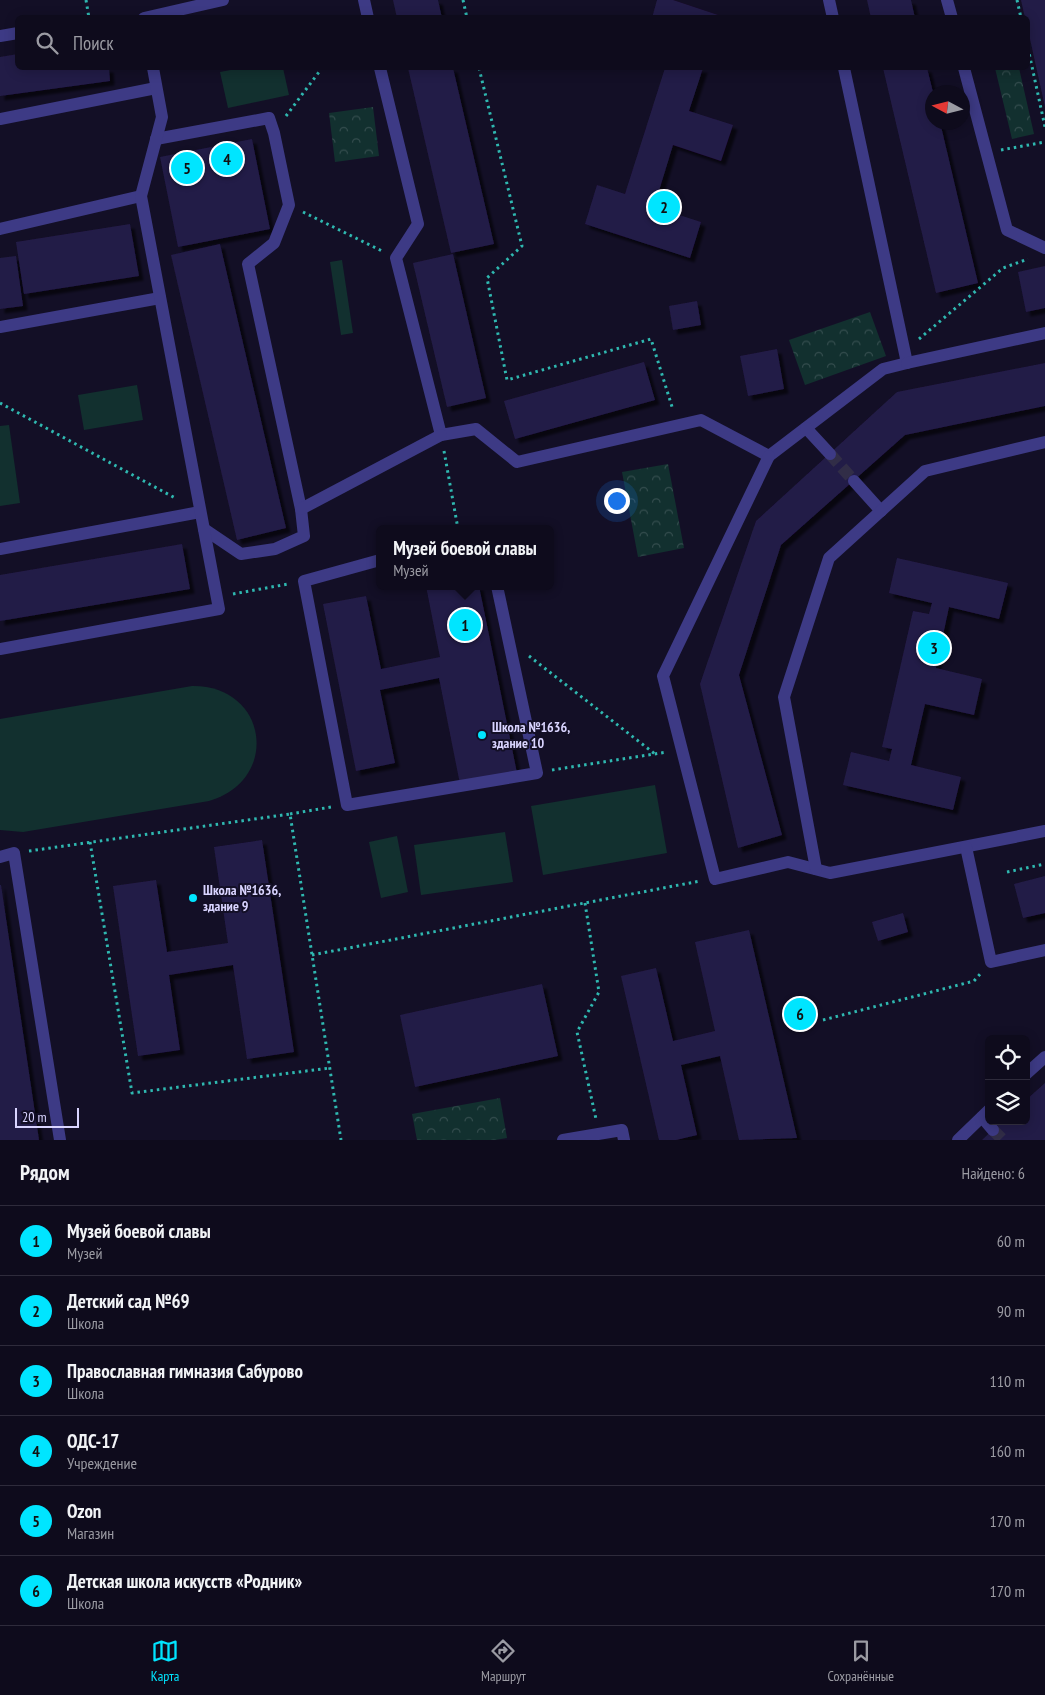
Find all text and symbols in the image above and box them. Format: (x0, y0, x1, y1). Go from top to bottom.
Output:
search box (15, 15, 1030, 70)
icon: search (33, 29, 61, 57)
text: Поиск (73, 31, 114, 55)
north arrow (925, 85, 970, 130)
pin: 4 (211, 140, 243, 178)
pin: 5 (171, 149, 203, 187)
pin: 2 (648, 188, 680, 226)
your location (604, 488, 630, 514)
popup (376, 525, 554, 590)
text: Музей боевой славы (393, 536, 537, 560)
text: Музей (393, 560, 429, 580)
pin: 1 (449, 606, 481, 644)
pin: 3 (918, 629, 950, 667)
place label: Школа №1636, здание 10 (492, 718, 570, 752)
marker: Школа №1636, здание 10 (476, 729, 488, 741)
place label: Школа №1636, здание 9 (203, 881, 281, 915)
marker: Школа №1636, здание 9 (187, 892, 199, 904)
pin: 6 (784, 995, 816, 1033)
map controls (985, 1035, 1030, 1125)
button: locate (985, 1035, 1030, 1080)
button: layers (985, 1080, 1030, 1125)
scale bar (15, 1105, 79, 1128)
text: 20 m (22, 1108, 47, 1126)
text: Рядом (20, 1159, 70, 1186)
text: Найдено: 6 (962, 1163, 1025, 1183)
text: Музей боевой славы (67, 1219, 211, 1243)
text: 1 (32, 1231, 40, 1251)
text: 60 m (997, 1231, 1025, 1251)
text: Музей (67, 1243, 102, 1263)
text: Детский сад №69 (67, 1289, 190, 1313)
text: 2 (32, 1301, 40, 1321)
text: 90 m (997, 1301, 1025, 1321)
text: Школа (67, 1313, 104, 1333)
text: Православная гимназия Сабурово (67, 1359, 303, 1383)
text: 3 (32, 1371, 40, 1391)
text: 110 m (990, 1371, 1025, 1391)
text: Школа (67, 1383, 104, 1403)
text: ОДС-17 (67, 1429, 119, 1453)
text: 4 (32, 1441, 40, 1461)
text: 160 m (990, 1441, 1025, 1461)
text: Учреждение (67, 1453, 137, 1473)
text: Ozon (67, 1499, 101, 1523)
text: 5 (32, 1511, 40, 1531)
text: 170 m (990, 1511, 1025, 1531)
text: Магазин (67, 1523, 114, 1543)
text: Детская школа искусств «Родник» (67, 1569, 302, 1593)
text: 6 (32, 1581, 40, 1601)
text: 170 m (990, 1581, 1025, 1601)
text: Школа (67, 1593, 104, 1613)
tab: Карта (151, 1637, 179, 1685)
tab: Маршрут (481, 1637, 526, 1685)
tab: Сохранённые (827, 1637, 894, 1685)

